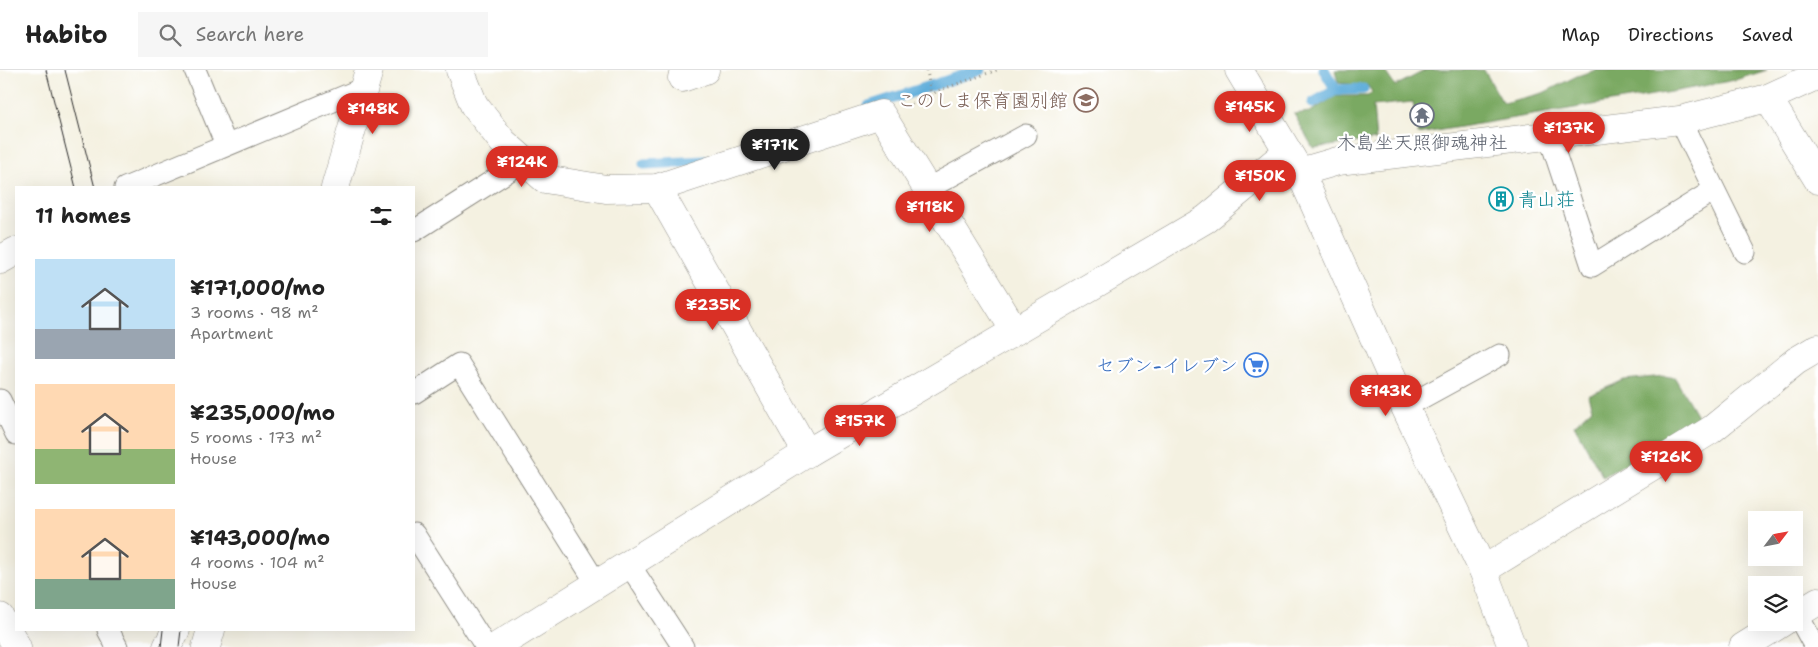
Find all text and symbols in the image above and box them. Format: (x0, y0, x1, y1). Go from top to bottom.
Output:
search box (138, 12, 488, 57)
text: Habito (25, 19, 108, 51)
icon: search (156, 21, 184, 49)
text: Search here (196, 22, 304, 47)
text: Map (1562, 23, 1600, 47)
text: Directions (1628, 23, 1714, 47)
text: Saved (1742, 23, 1793, 47)
school or university icon: このしま保育園別館 (1073, 87, 1099, 113)
place label: このしま保育園別館 (897, 88, 1068, 113)
pin: ¥145K (1215, 90, 1285, 133)
pin: ¥148K (338, 92, 408, 135)
text: ¥145K (1225, 96, 1275, 117)
text: ¥148K (347, 98, 399, 119)
temple icon: 木島坐天照御魂神社 (1409, 102, 1435, 128)
pin: ¥137K (1534, 112, 1604, 154)
text: ¥137K (1544, 117, 1594, 138)
pin: ¥171K (740, 128, 810, 171)
place label: 木島坐天照御魂神社 (1336, 130, 1508, 155)
text: ¥171K (752, 134, 798, 155)
pin: ¥124K (487, 146, 557, 188)
text: ¥124K (497, 151, 547, 172)
pin: ¥150K (1225, 160, 1295, 202)
text: ¥150K (1235, 165, 1285, 186)
building icon: 青山荘 (1488, 186, 1514, 212)
place label: 青山荘 (1518, 187, 1575, 212)
pin: ¥118K (895, 190, 965, 233)
text: ¥118K (906, 196, 954, 217)
text: 11 homes (35, 202, 131, 230)
icon: filters (367, 202, 395, 230)
text: ¥171,000/mo (190, 274, 325, 302)
icon: home (75, 279, 135, 339)
pin: ¥235K (678, 288, 748, 331)
text: ¥235K (686, 294, 740, 315)
text: 3 rooms · 98 m² (190, 302, 319, 323)
text: Apartment (190, 323, 273, 344)
supermarket icon: セブン-イレブン (1243, 352, 1269, 378)
place label: セブン-イレブン (1096, 353, 1238, 378)
pin: ¥143K (1351, 374, 1421, 417)
text: ¥143K (1361, 380, 1411, 401)
text: ¥235,000/mo (190, 399, 335, 427)
icon: home (75, 404, 135, 464)
pin: ¥157K (825, 404, 895, 447)
text: ¥157K (835, 410, 885, 431)
text: 5 rooms · 173 m² (190, 427, 322, 448)
pin: ¥126K (1631, 440, 1701, 483)
text: ¥126K (1641, 446, 1691, 467)
text: House (190, 448, 237, 469)
north arrow (1748, 511, 1802, 566)
map controls (1748, 511, 1803, 631)
text: ¥143,000/mo (190, 524, 330, 552)
icon: home (75, 529, 135, 589)
text: 4 rooms · 104 m² (190, 552, 325, 573)
text: House (190, 573, 237, 594)
button: layers (1748, 576, 1803, 631)

